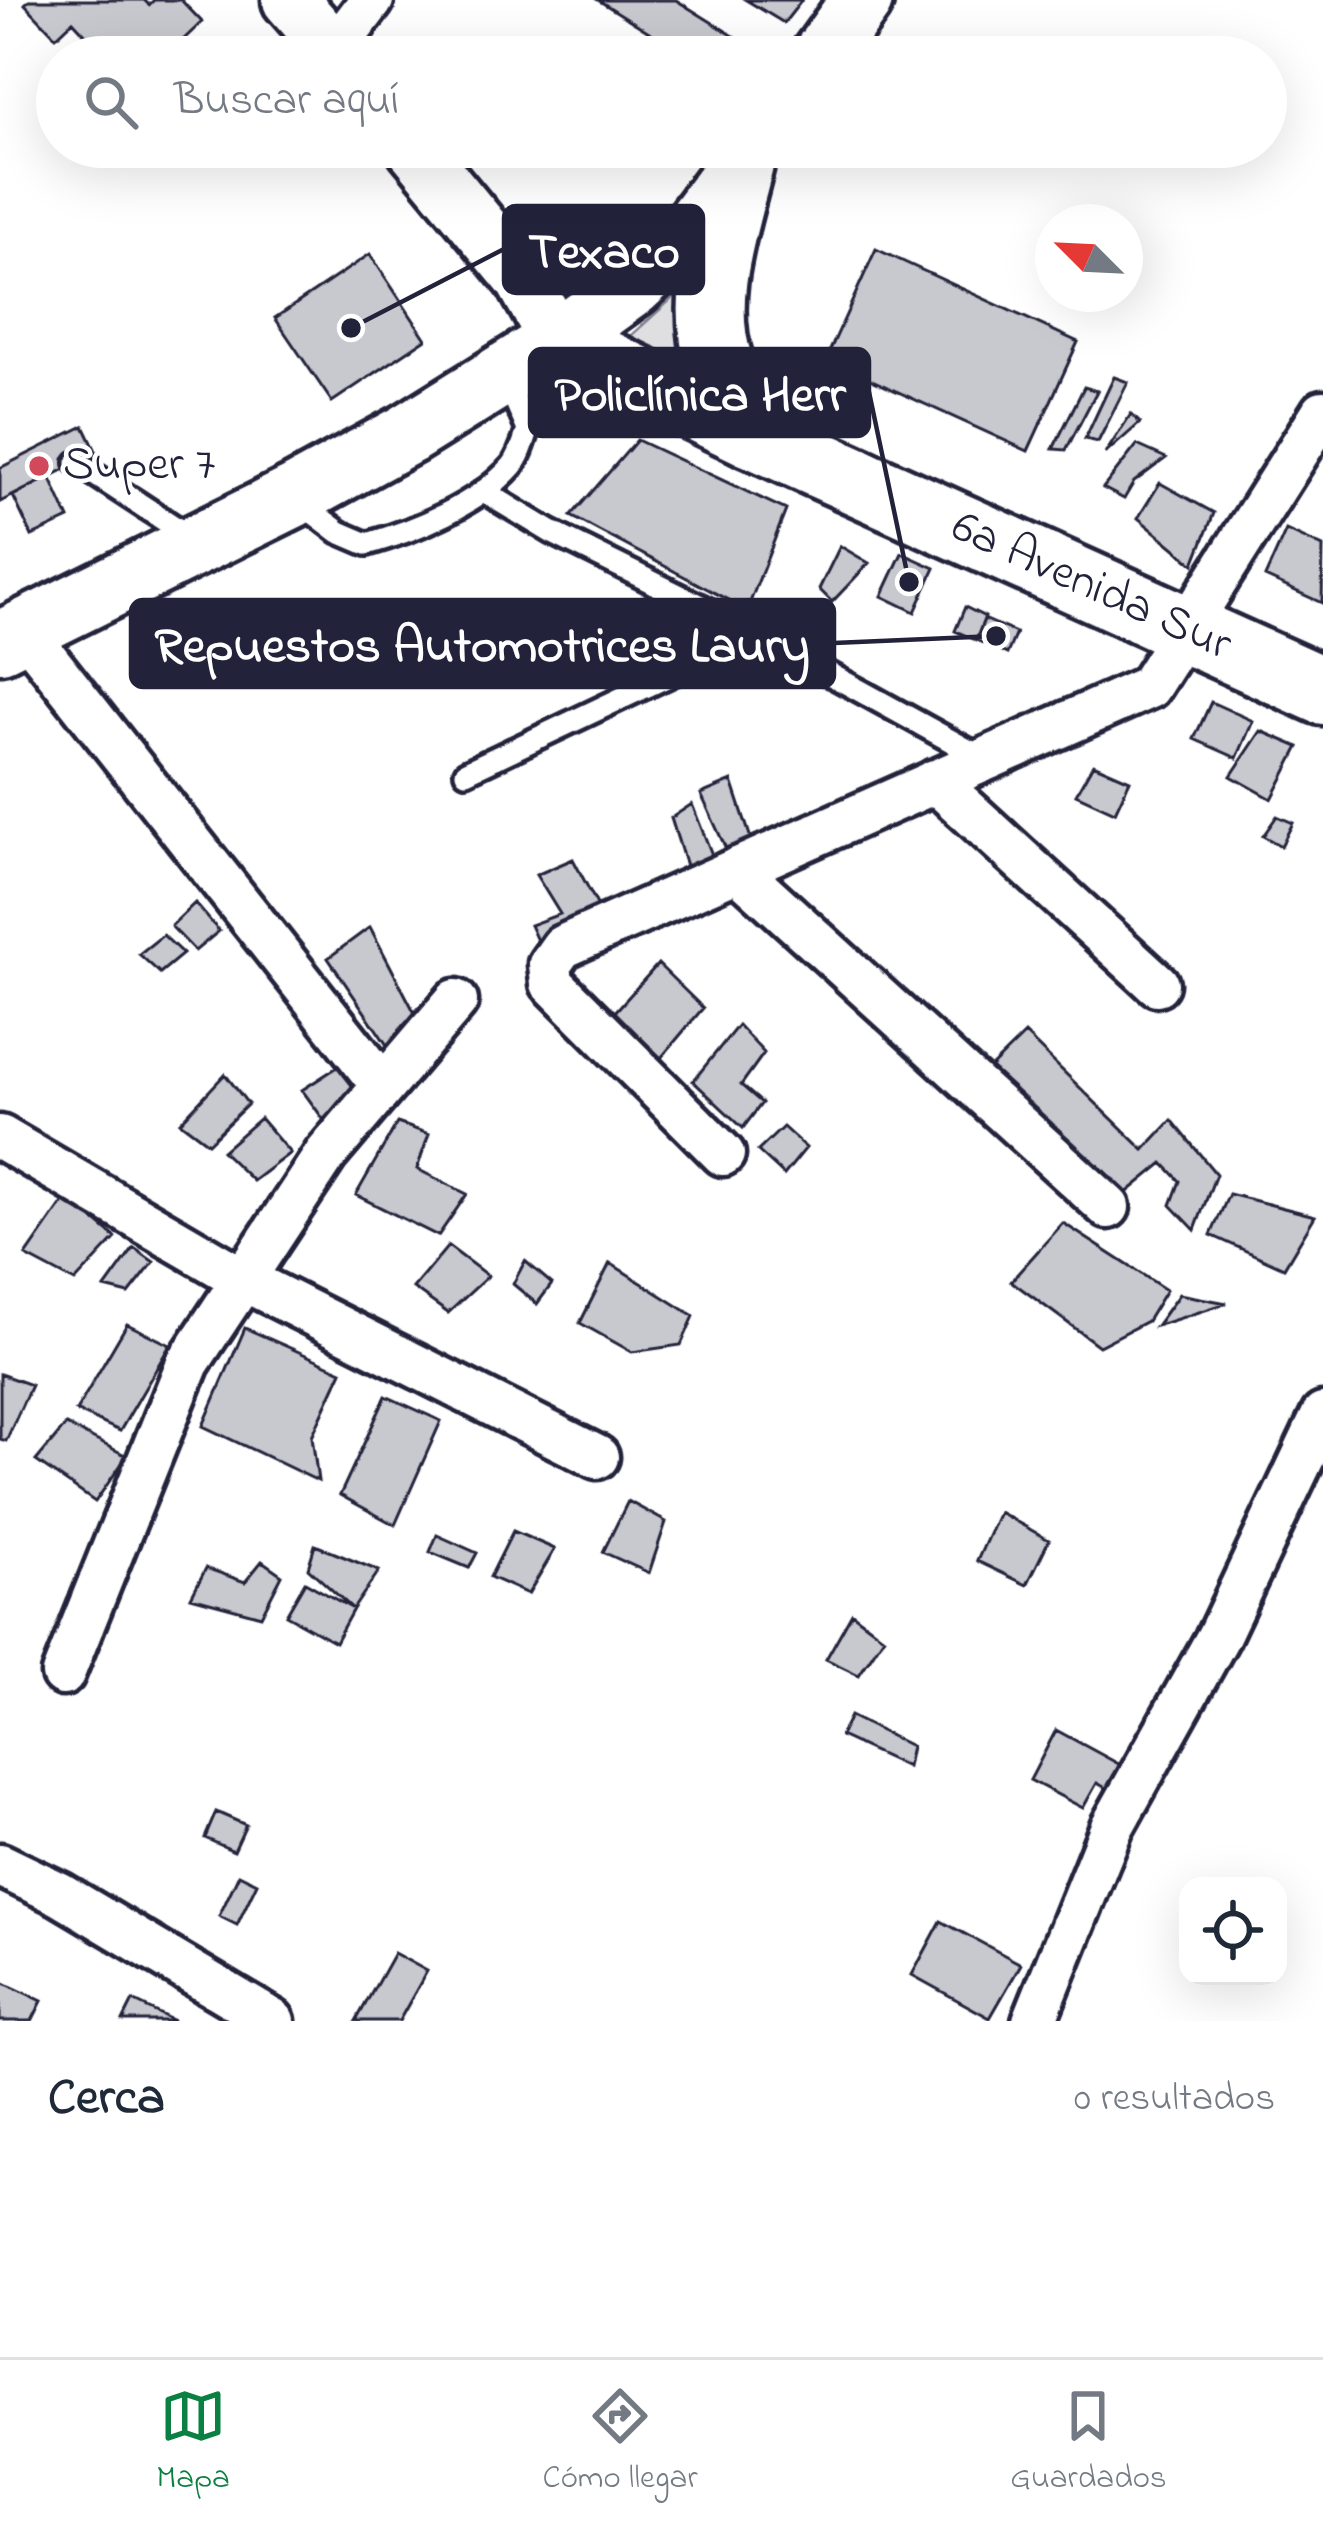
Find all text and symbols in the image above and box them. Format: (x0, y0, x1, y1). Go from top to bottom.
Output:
search box (36, 36, 1287, 168)
icon: search (78, 69, 144, 135)
text: Buscar aquí (174, 69, 399, 135)
north arrow (1035, 204, 1143, 312)
callout: Texaco (504, 206, 703, 293)
text: Texaco (528, 217, 680, 292)
callout: Policlínica Herr (530, 349, 869, 436)
text: Policlínica Herr (555, 360, 847, 435)
place label: Super 7 (63, 431, 216, 501)
marker: Super 7 (26, 453, 52, 479)
street label: 6a Avenida Sur (940, 493, 1243, 680)
callout: Repuestos Automotrices Laury (131, 600, 834, 687)
text: Repuestos Automotrices Laury (154, 611, 810, 686)
map controls (1179, 1877, 1287, 1985)
button: locate (1179, 1877, 1287, 1985)
text: Cerca (48, 2062, 165, 2137)
text: 0 resultados (1074, 2071, 1275, 2128)
tab: Mapa (156, 2383, 230, 2503)
tab: Cómo llegar (543, 2383, 698, 2503)
tab: Guardados (1010, 2383, 1167, 2503)

